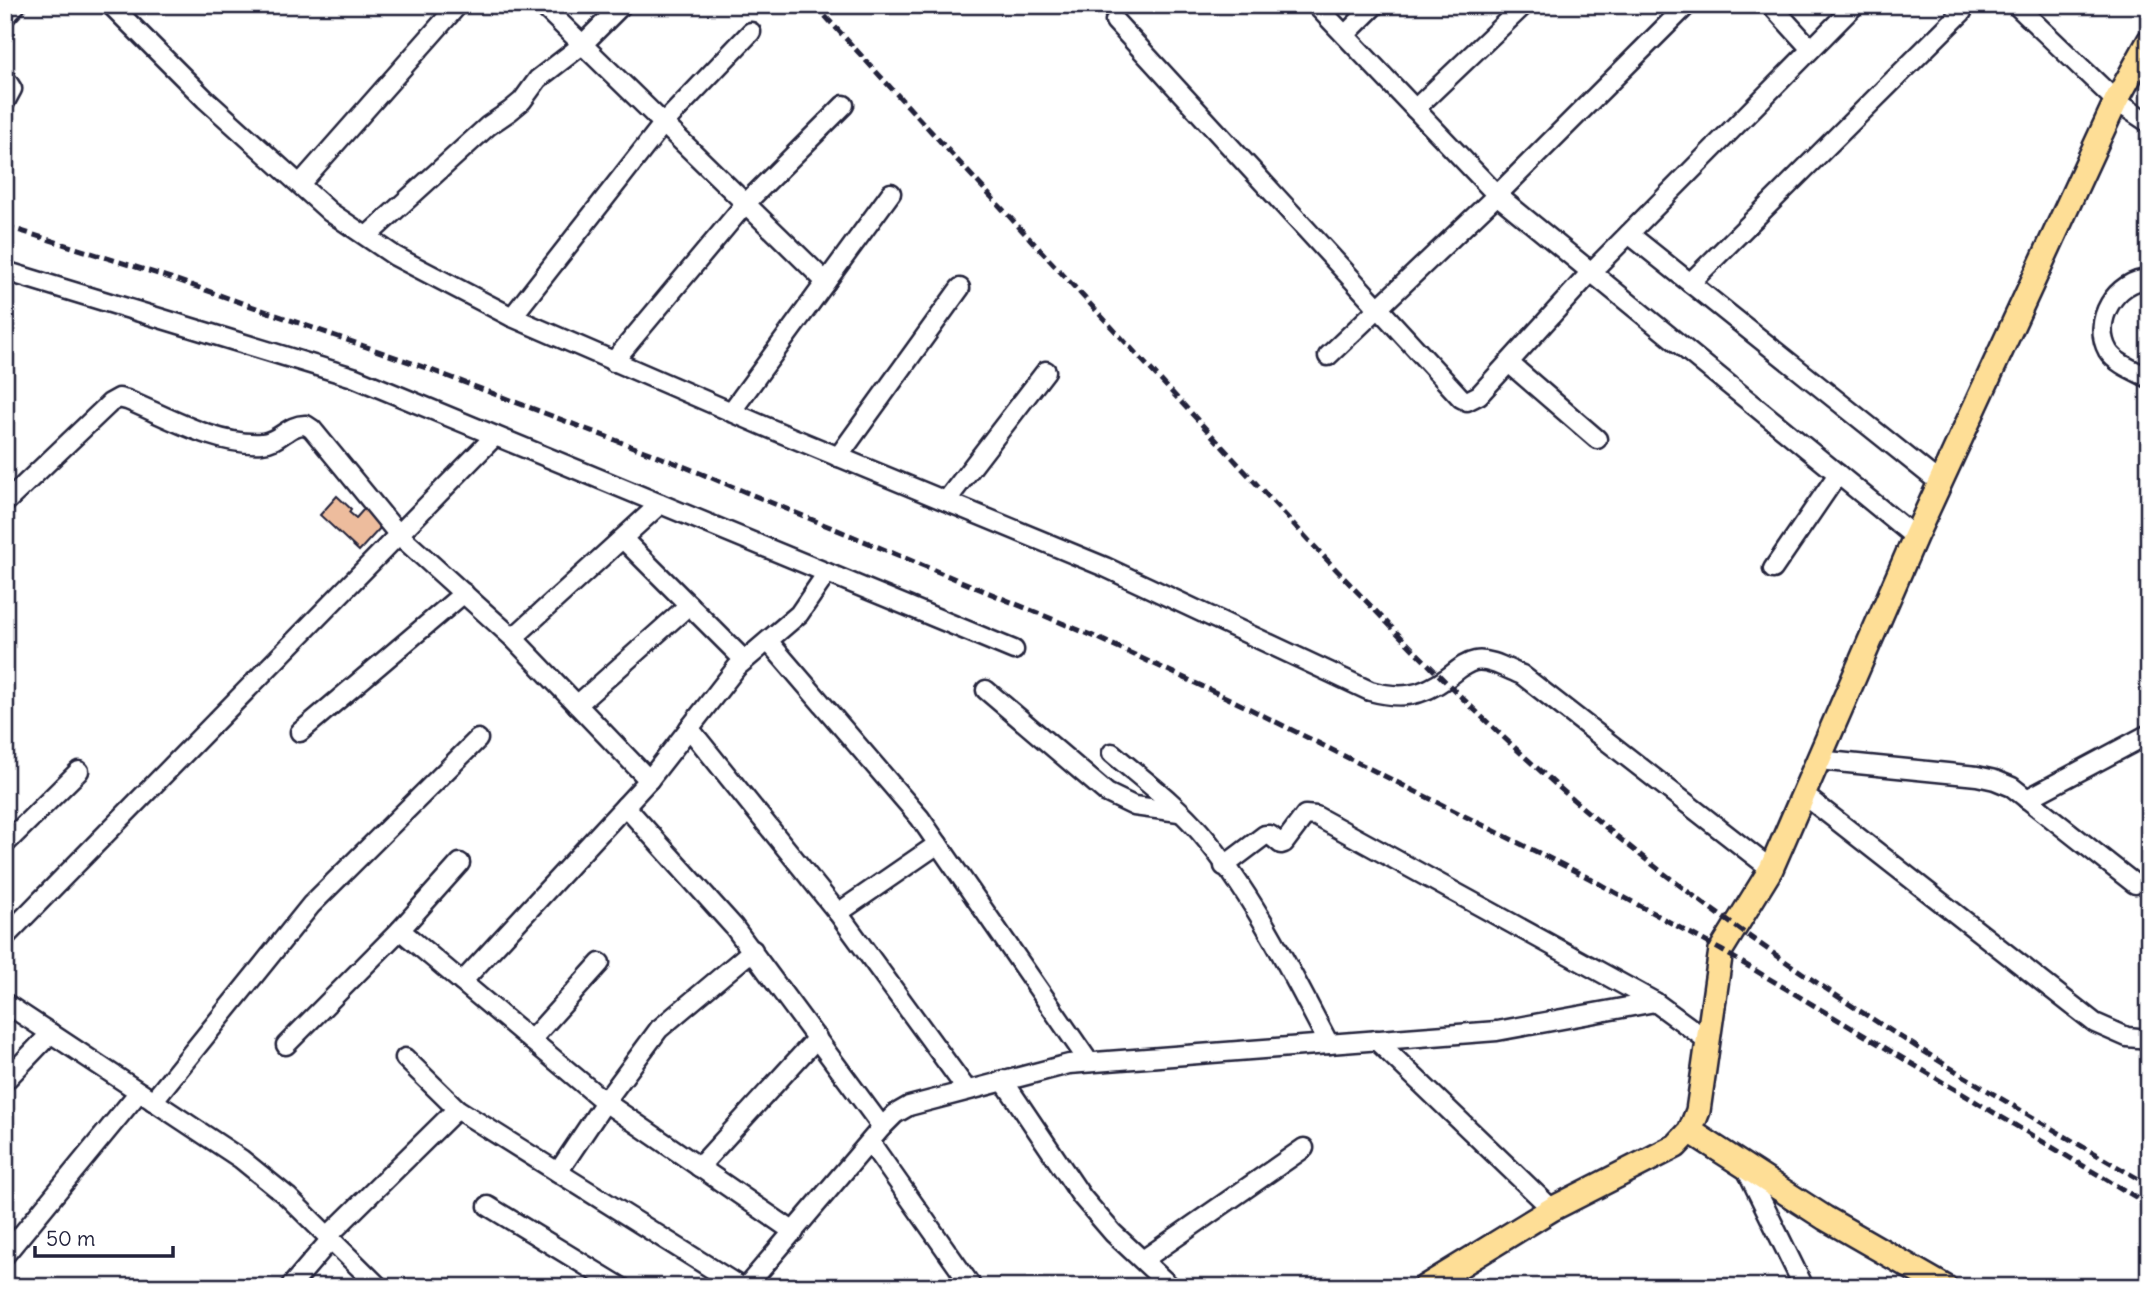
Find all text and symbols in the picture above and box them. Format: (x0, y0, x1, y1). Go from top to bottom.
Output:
scale bar (35, 1215, 173, 1259)
text: 50 m (46, 1225, 95, 1252)

